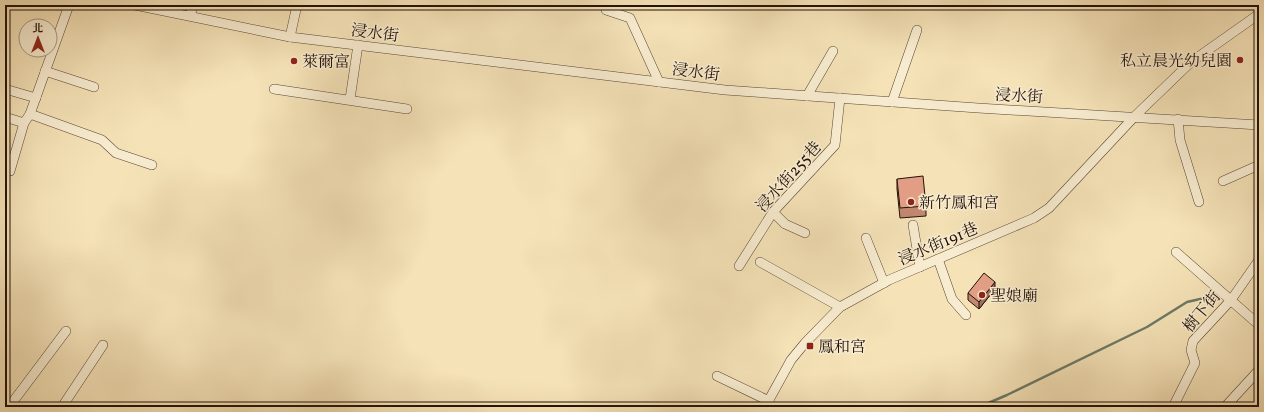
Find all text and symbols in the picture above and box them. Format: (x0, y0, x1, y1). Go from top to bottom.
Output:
north arrow (18, 18, 58, 58)
street label: 浸水街 (350, 20, 400, 48)
text: 北 (33, 22, 44, 37)
place label: 私立晨光幼兒園 (1120, 51, 1232, 73)
place label: 萊爾富 (302, 52, 350, 74)
marker: 私立晨光幼兒園 (1235, 55, 1245, 65)
marker: 萊爾富 (289, 56, 299, 66)
street label: 浸水街 (671, 59, 721, 87)
street label: 浸水街 (994, 85, 1043, 109)
street label: 浸水街255巷 (752, 137, 827, 217)
place label: 新竹鳳和宮 (919, 193, 999, 215)
marker: 新竹鳳和宮 (906, 197, 916, 207)
street label: 浸水街191巷 (895, 218, 982, 272)
place label: 聖娘廟 (990, 286, 1038, 308)
street label: 樹下街 (1179, 287, 1226, 338)
marker: 聖娘廟 (977, 290, 987, 300)
place label: 鳳和宮 (818, 337, 866, 359)
marker: 鳳和宮 (805, 341, 815, 351)

